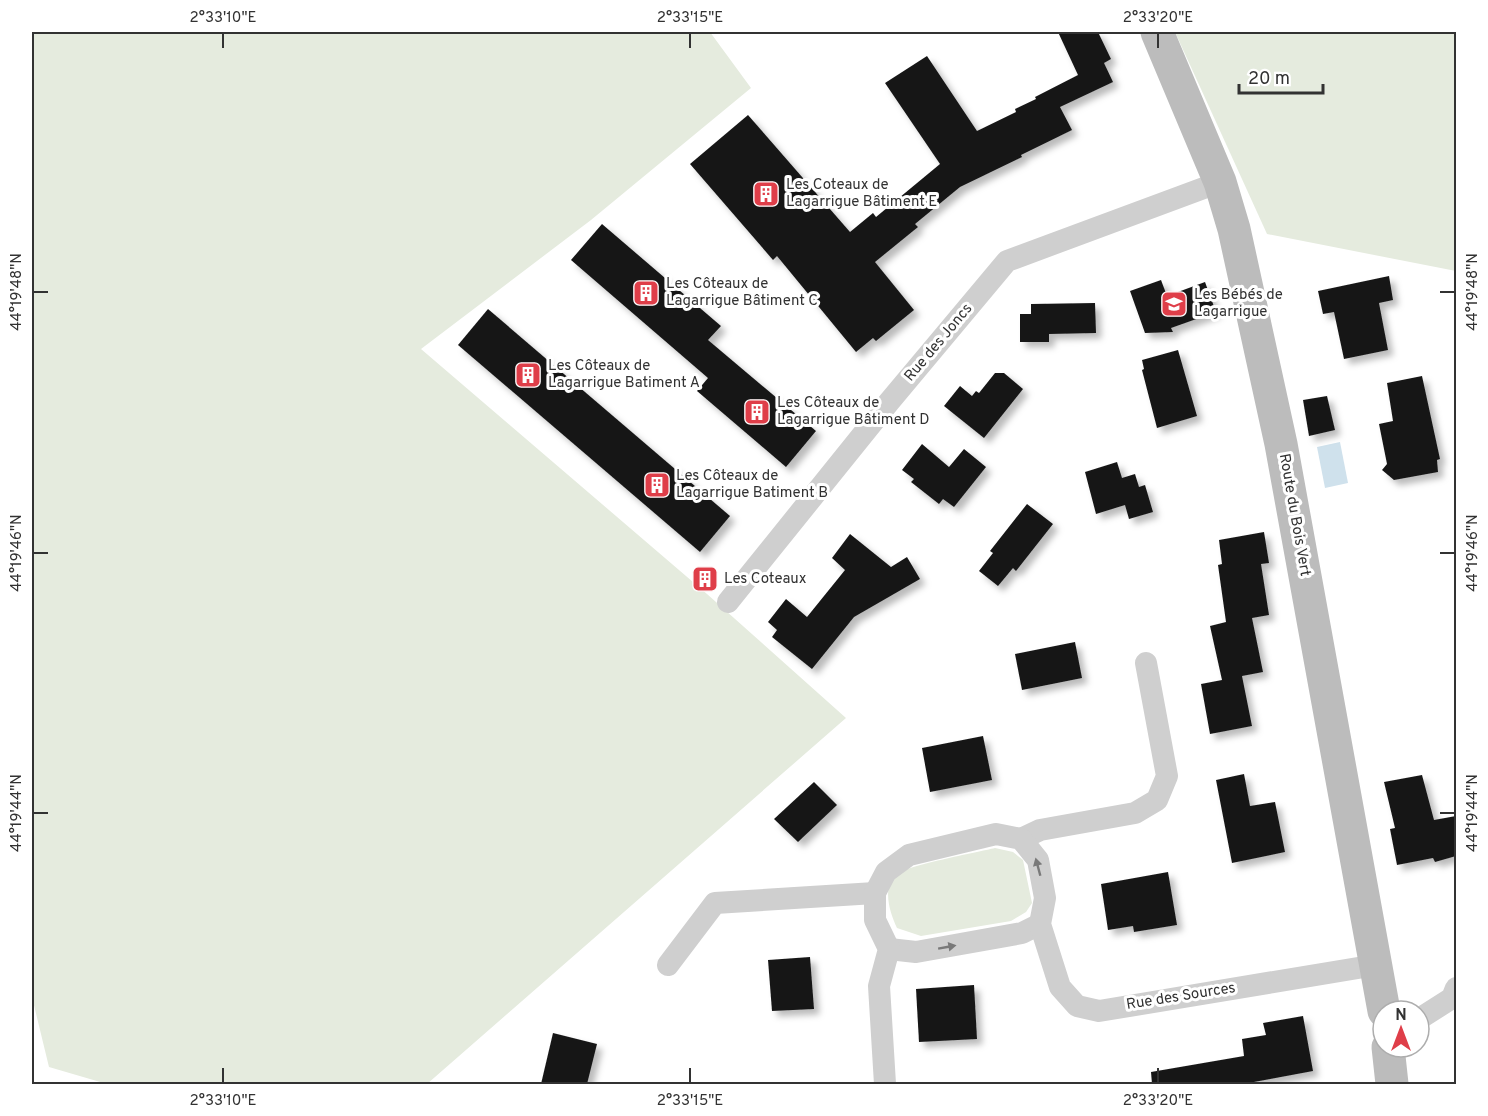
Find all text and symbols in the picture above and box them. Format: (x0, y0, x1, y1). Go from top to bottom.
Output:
text: 2°33'10"E (190, 9, 256, 28)
text: 2°33'15"E (657, 9, 723, 28)
text: 2°33'20"E (1123, 9, 1193, 28)
scale bar (1239, 57, 1323, 95)
text: 20 m (1248, 68, 1290, 91)
place label: Les Coteaux de Lagarrigue Bâtiment E (786, 176, 937, 212)
building icon: Les Coteaux de Lagarrigue Bâtiment E (751, 179, 781, 209)
text: 44°19'48"N (8, 253, 27, 331)
text: 44°19'48"N (1464, 253, 1483, 331)
place label: Les Côteaux de Lagarrigue Bâtiment C (666, 275, 818, 311)
building icon: Les Côteaux de Lagarrigue Bâtiment C (631, 278, 661, 308)
place label: Les Bébés de Lagarrigue (1194, 286, 1283, 322)
school or university icon: Les Bébés de Lagarrigue (1159, 289, 1189, 319)
street label: Rue des Joncs (901, 300, 977, 386)
place label: Les Côteaux de Lagarrigue Batiment A (548, 357, 700, 393)
building icon: Les Côteaux de Lagarrigue Batiment A (513, 360, 543, 390)
place label: Les Côteaux de Lagarrigue Bâtiment D (777, 394, 930, 430)
building icon: Les Côteaux de Lagarrigue Bâtiment D (742, 397, 772, 427)
street label: Route du Bois Vert (1274, 452, 1314, 578)
place label: Les Côteaux de Lagarrigue Batiment B (676, 467, 828, 503)
building icon: Les Côteaux de Lagarrigue Batiment B (642, 470, 672, 500)
text: 44°19'46"N (8, 514, 27, 592)
text: 44°19'46"N (1464, 514, 1483, 592)
building icon: Les Coteaux (690, 564, 720, 594)
place label: Les Coteaux (724, 570, 807, 589)
text: 44°19'44"N (8, 774, 27, 852)
text: 44°19'44"N (1464, 774, 1483, 852)
one-way arrow (1033, 858, 1043, 876)
one-way arrow (938, 942, 957, 951)
street label: Rue des Sources (1125, 979, 1237, 1015)
north arrow (1371, 999, 1431, 1059)
text: N (1395, 1006, 1407, 1026)
text: 2°33'10"E (190, 1092, 256, 1111)
text: 2°33'15"E (657, 1092, 723, 1111)
text: 2°33'20"E (1123, 1092, 1193, 1111)

